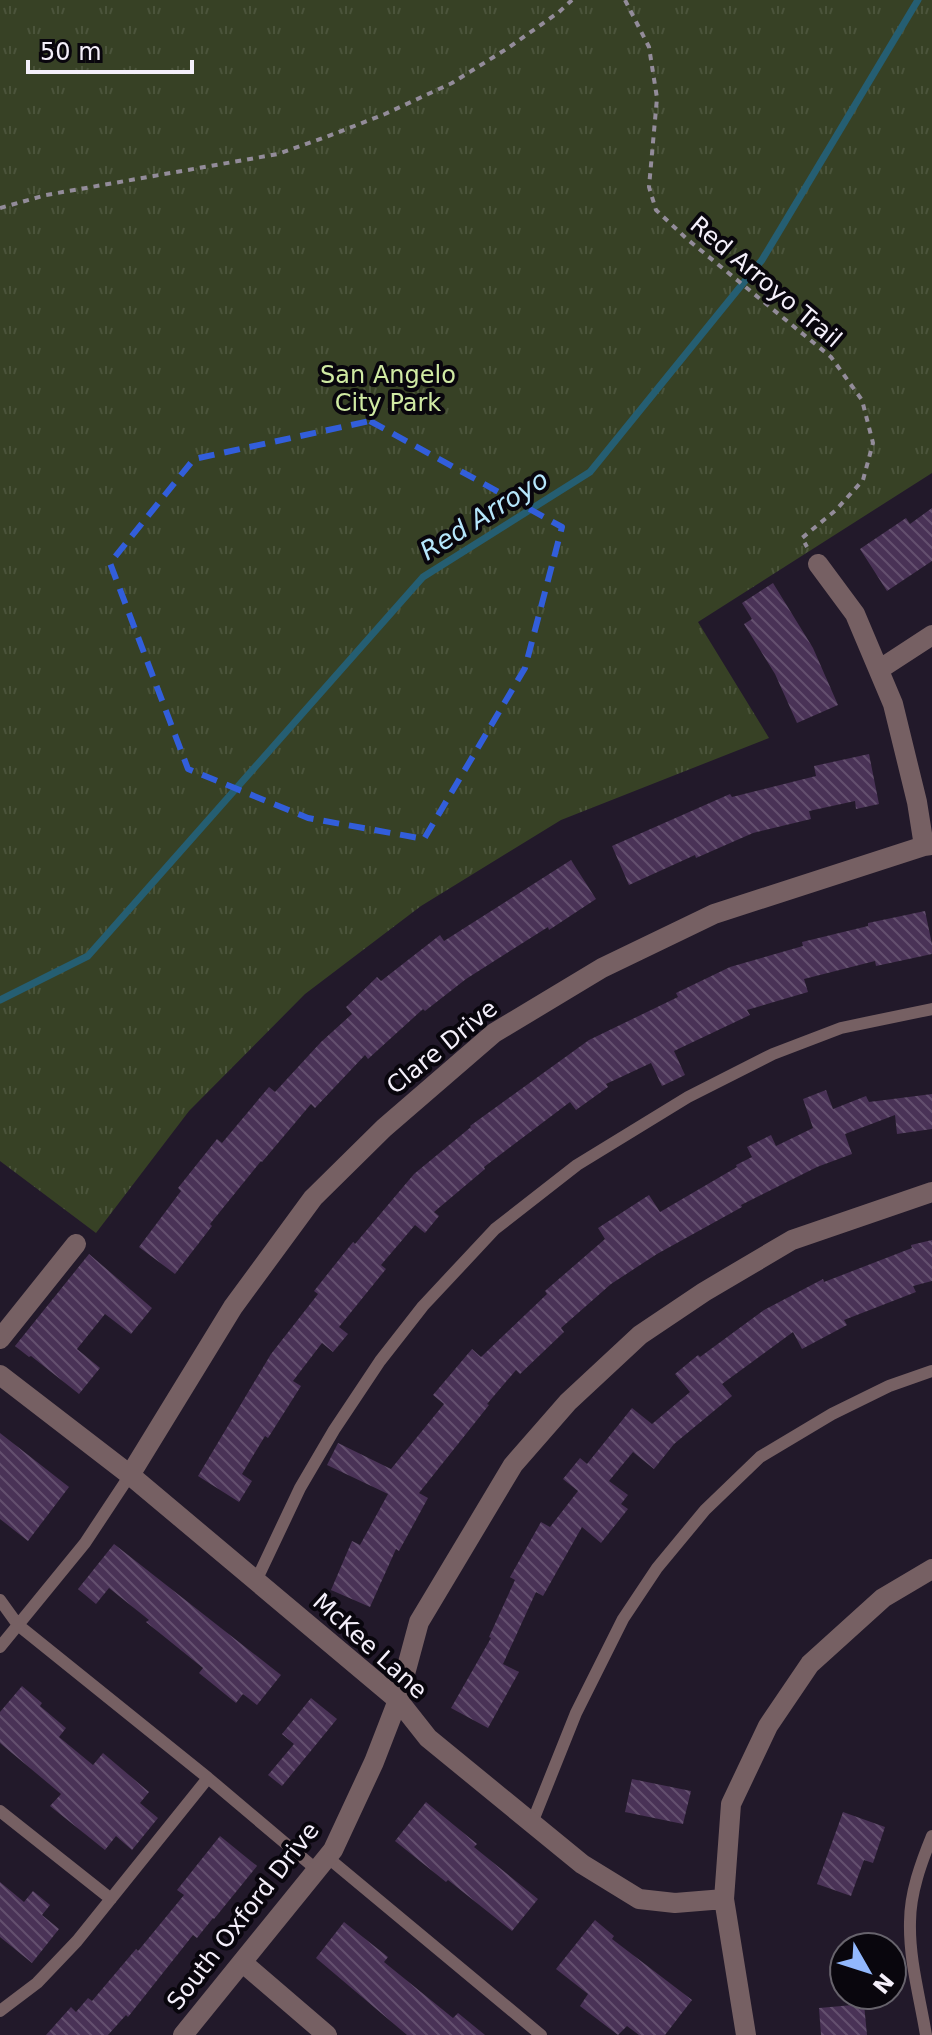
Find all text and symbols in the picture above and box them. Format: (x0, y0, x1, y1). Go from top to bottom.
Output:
scale bar (28, 24, 192, 74)
text: 50 m (40, 38, 102, 66)
street label: Red Arroyo Trail (685, 211, 847, 353)
park label: San Angelo City Park (320, 361, 456, 417)
water label: Red Arroyo (414, 464, 554, 566)
street label: Clare Drive (381, 994, 503, 1100)
street label: McKee Lane (307, 1588, 433, 1704)
street label: South Oxford Drive (161, 1817, 325, 2015)
north arrow (828, 1931, 908, 2011)
text: N (868, 1968, 899, 1998)

